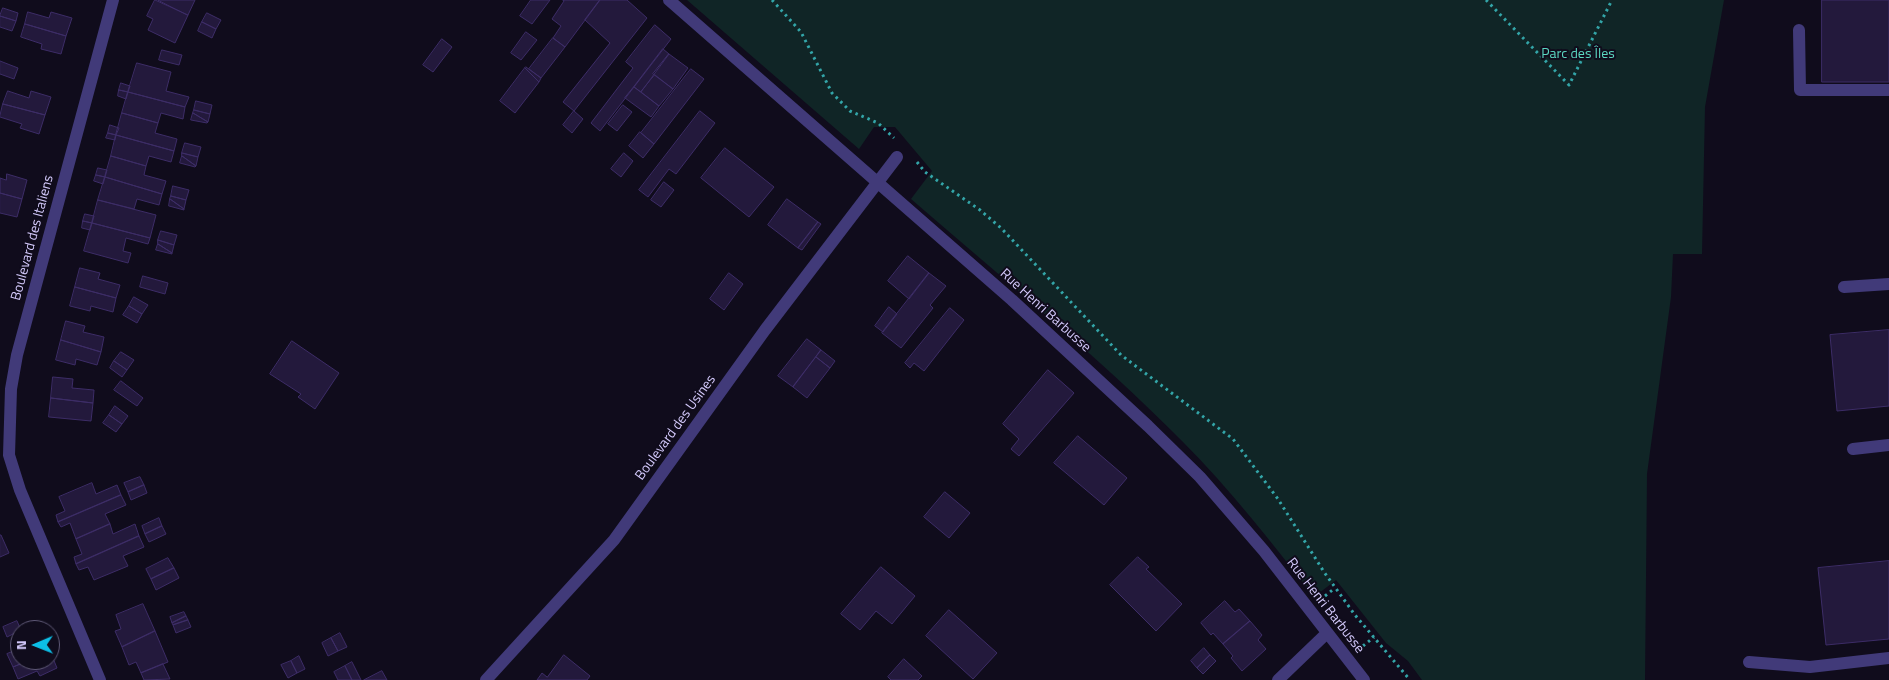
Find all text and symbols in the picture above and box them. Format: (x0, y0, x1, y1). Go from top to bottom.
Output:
park label: Parc des Îles (1541, 47, 1615, 63)
street label: Boulevard des Italiens (8, 173, 58, 303)
street label: Rue Henri Barbusse (996, 266, 1094, 356)
street label: Boulevard des Usines (632, 372, 720, 484)
street label: Rue Henri Barbusse (1283, 555, 1367, 657)
north arrow (10, 620, 60, 670)
text: N (10, 640, 31, 650)

